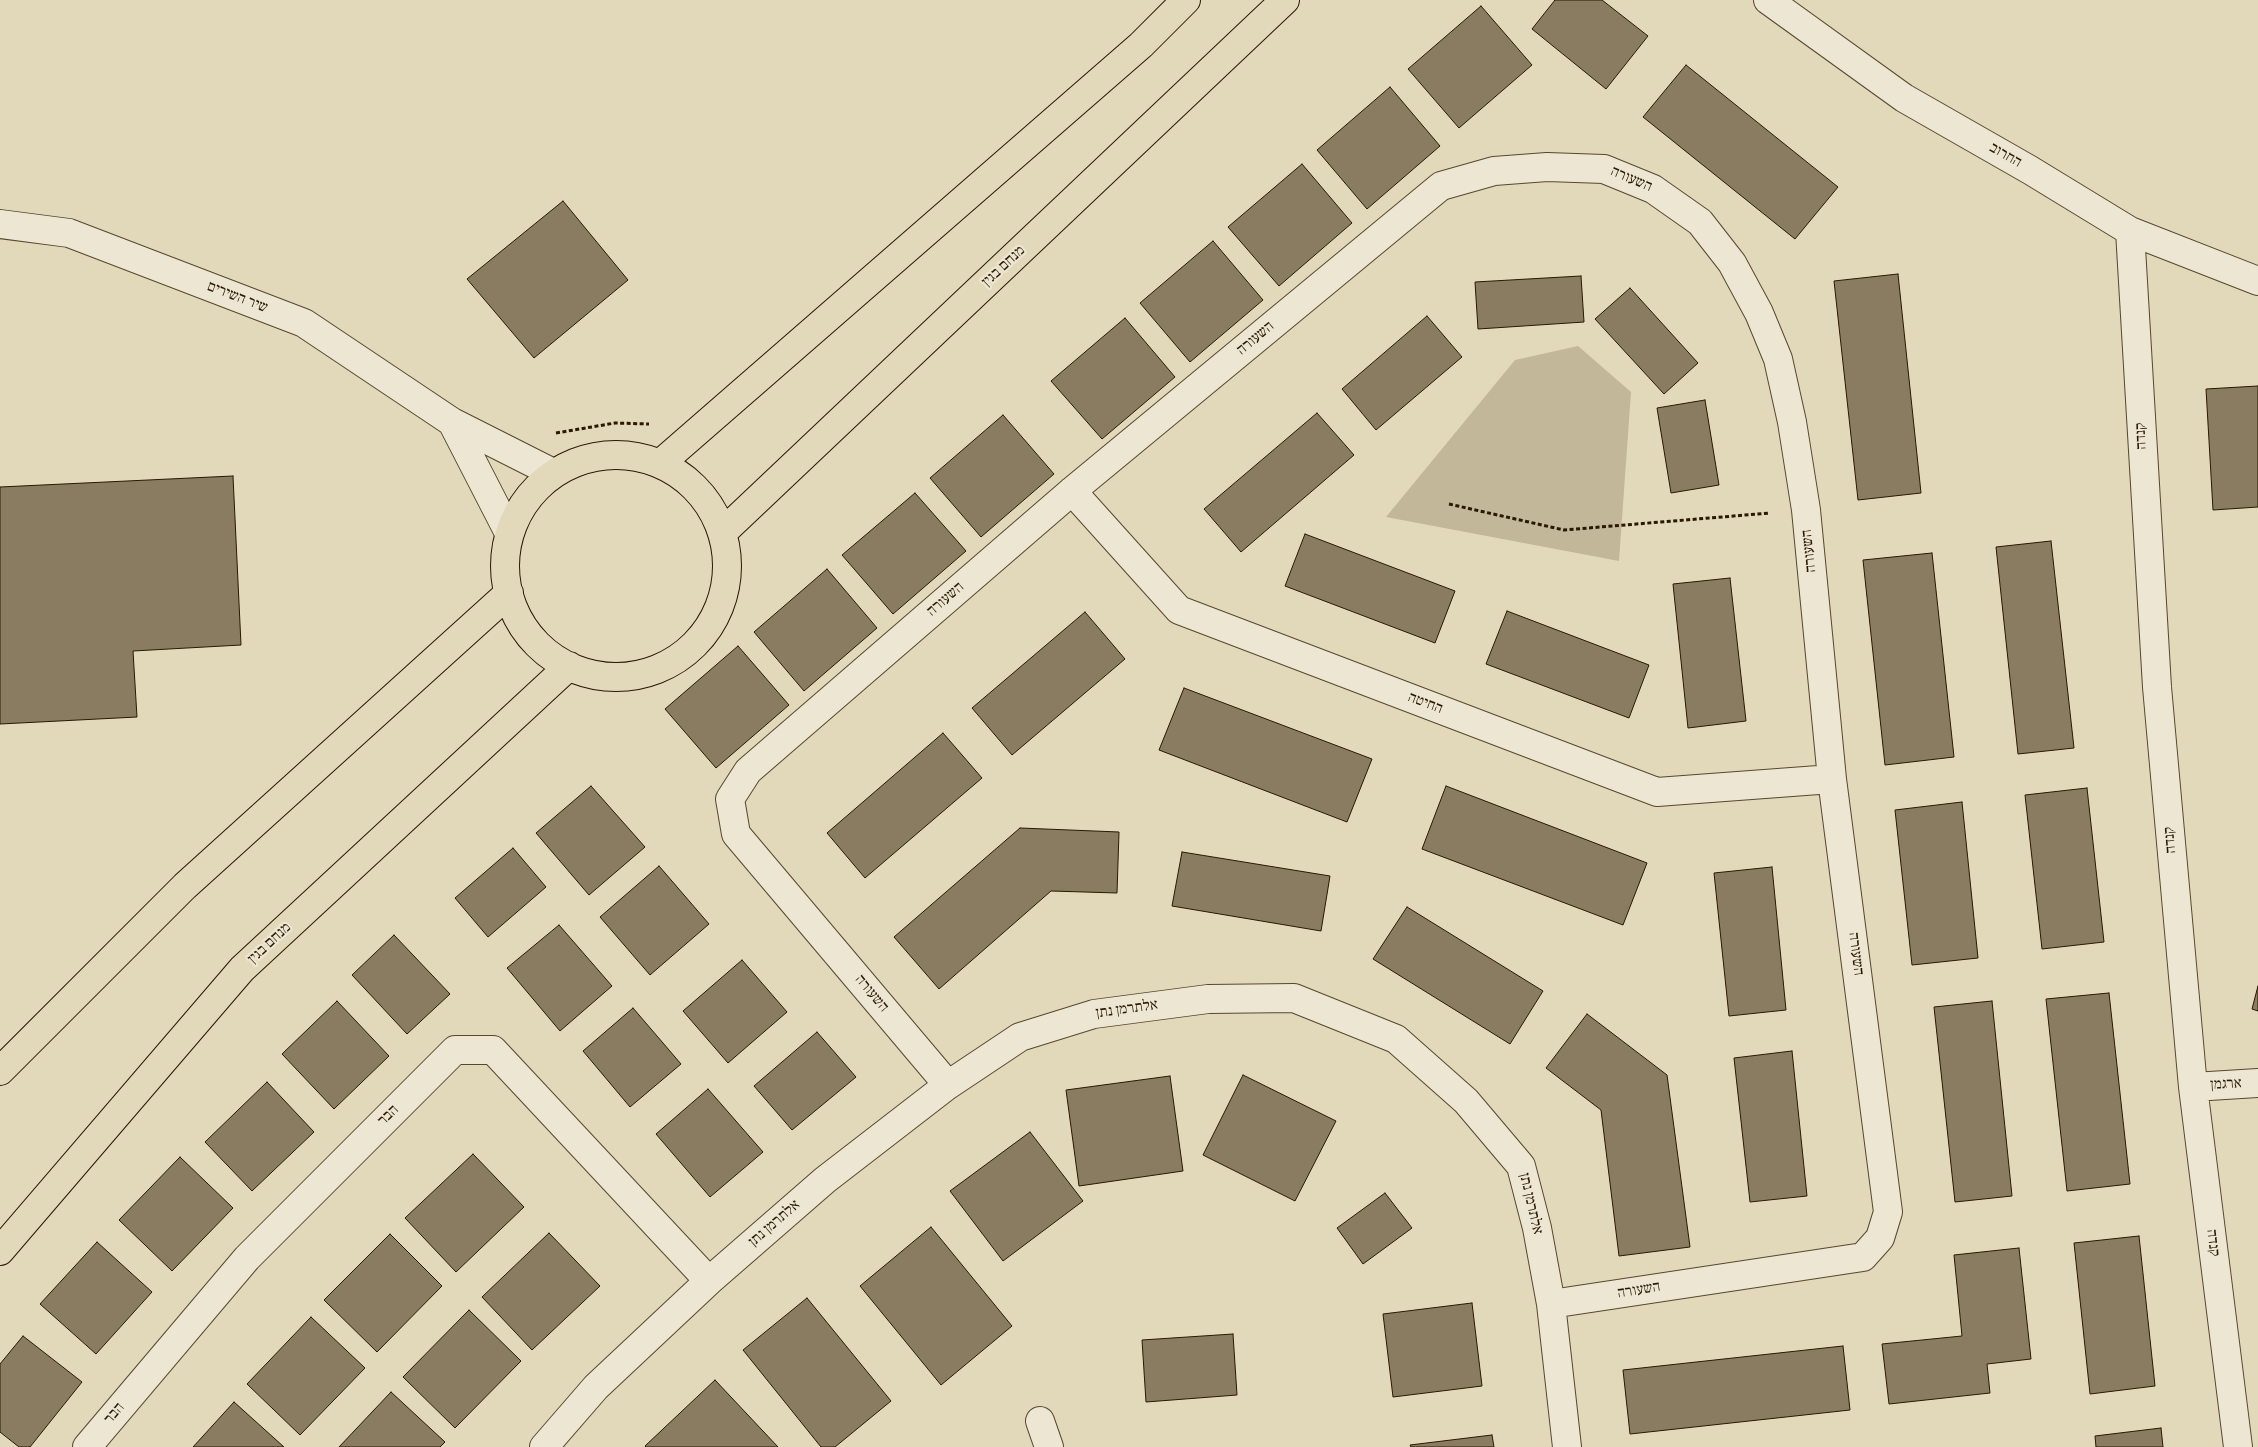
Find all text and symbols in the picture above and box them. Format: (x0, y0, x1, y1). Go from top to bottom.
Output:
street label: החרוב (1986, 140, 2024, 172)
street label: השעורה (1607, 163, 1655, 197)
street label: מנחם בגין (979, 243, 1029, 291)
street label: שיר השירים (204, 278, 270, 318)
street label: השעורה (1234, 318, 1278, 360)
street label: קנדה (2132, 422, 2152, 450)
street label: השעורה (1799, 528, 1821, 574)
street label: השעורה (924, 579, 968, 621)
street label: החיטה (1405, 689, 1445, 719)
street label: קנדה (2161, 826, 2181, 854)
street label: מנחם בגין (245, 920, 295, 968)
street label: השעורה (1843, 931, 1867, 977)
street label: השעורה (850, 972, 892, 1016)
street label: אלתרמן נתן (1095, 997, 1159, 1023)
street label: ארגמן (2210, 1075, 2242, 1095)
street label: הבר (375, 1102, 403, 1130)
street label: אלתרמן נתן (1514, 1172, 1546, 1236)
street label: אלתרמן נתן (746, 1197, 804, 1251)
street label: קנדה (2201, 1228, 2223, 1258)
street label: השעורה (1616, 1279, 1662, 1303)
street label: הבר (101, 1400, 129, 1428)

